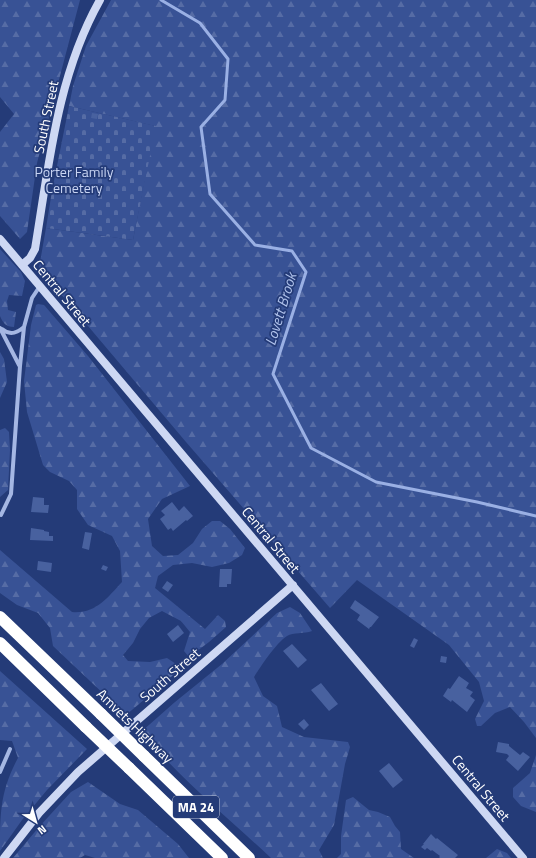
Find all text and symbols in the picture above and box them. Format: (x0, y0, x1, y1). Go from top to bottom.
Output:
street label: South Street (28, 78, 63, 155)
park label: Porter Family Cemetery (34, 161, 114, 198)
street label: Central Street (28, 255, 97, 331)
water label: Lovett Brook (259, 268, 303, 348)
street label: Central Street (237, 502, 306, 578)
street label: South Street (135, 642, 205, 707)
street label: Amvets Highway (92, 683, 179, 768)
street label: Central Street (447, 750, 516, 826)
road number: MA 24 (173, 796, 219, 818)
north arrow (16, 802, 56, 842)
text: N (34, 821, 50, 839)

